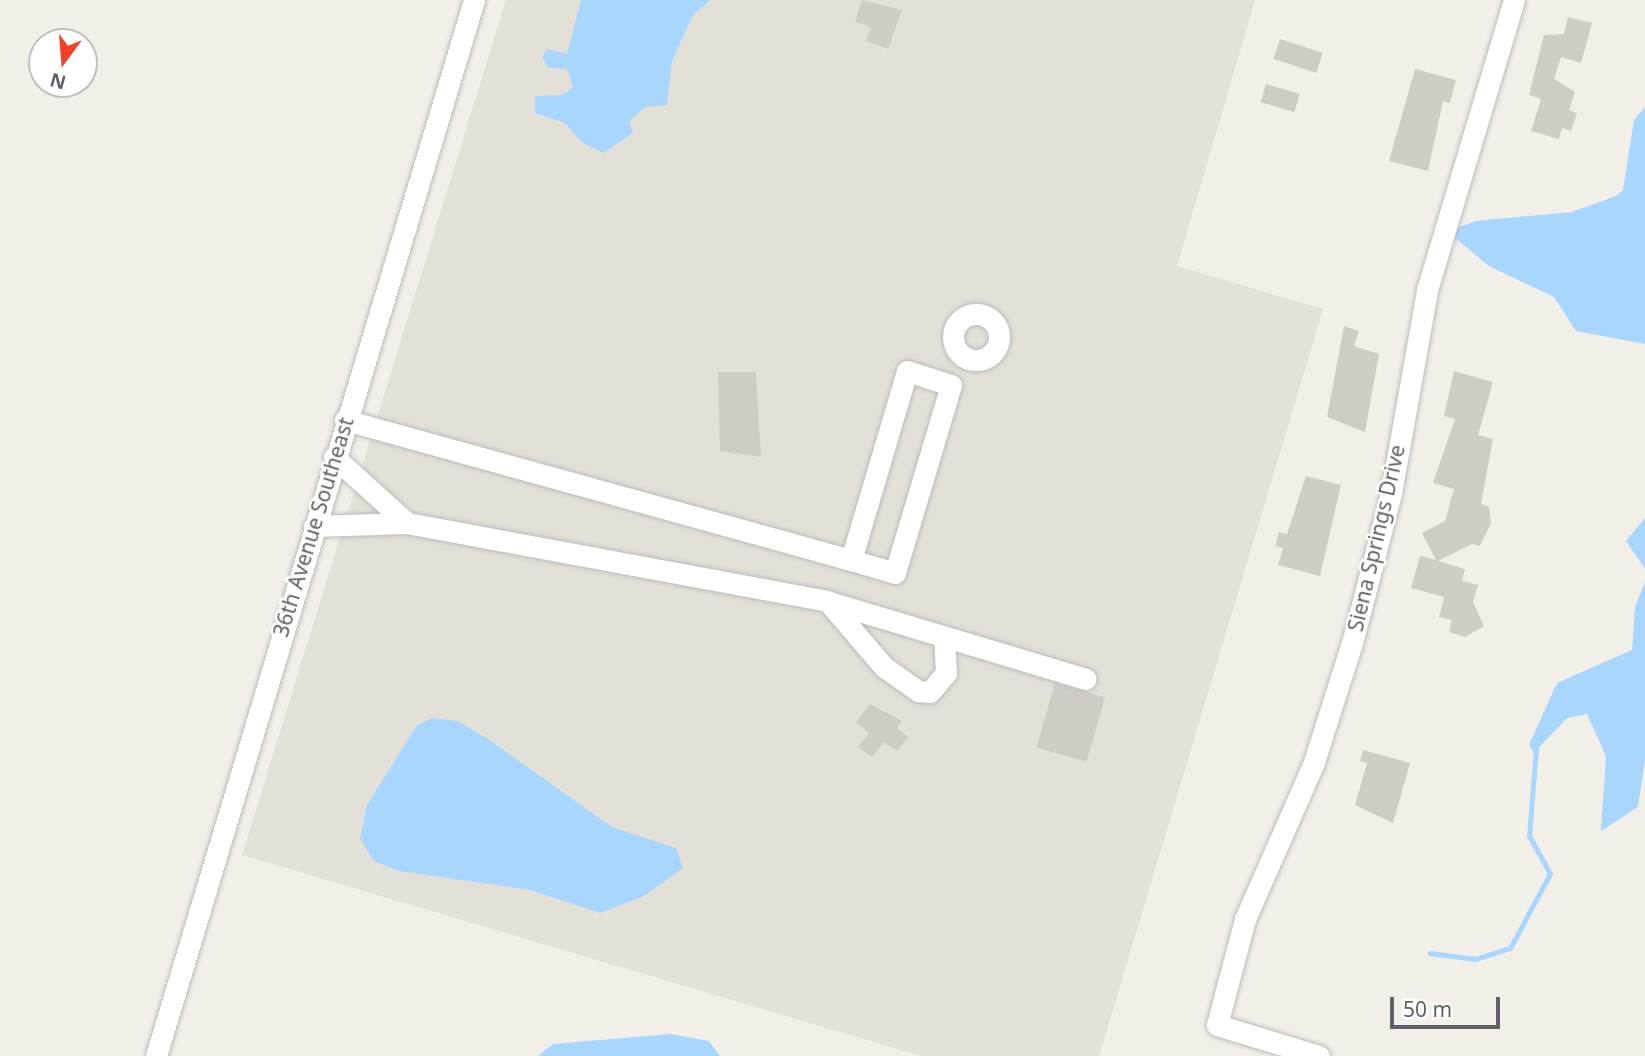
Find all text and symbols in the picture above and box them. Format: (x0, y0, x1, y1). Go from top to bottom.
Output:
north arrow (28, 28, 98, 98)
text: N (47, 67, 69, 96)
street label: 36th Avenue Southeast (268, 414, 358, 640)
street label: Siena Springs Drive (1342, 442, 1410, 634)
scale bar (1393, 982, 1503, 1026)
text: 50 m (1403, 995, 1452, 1023)

